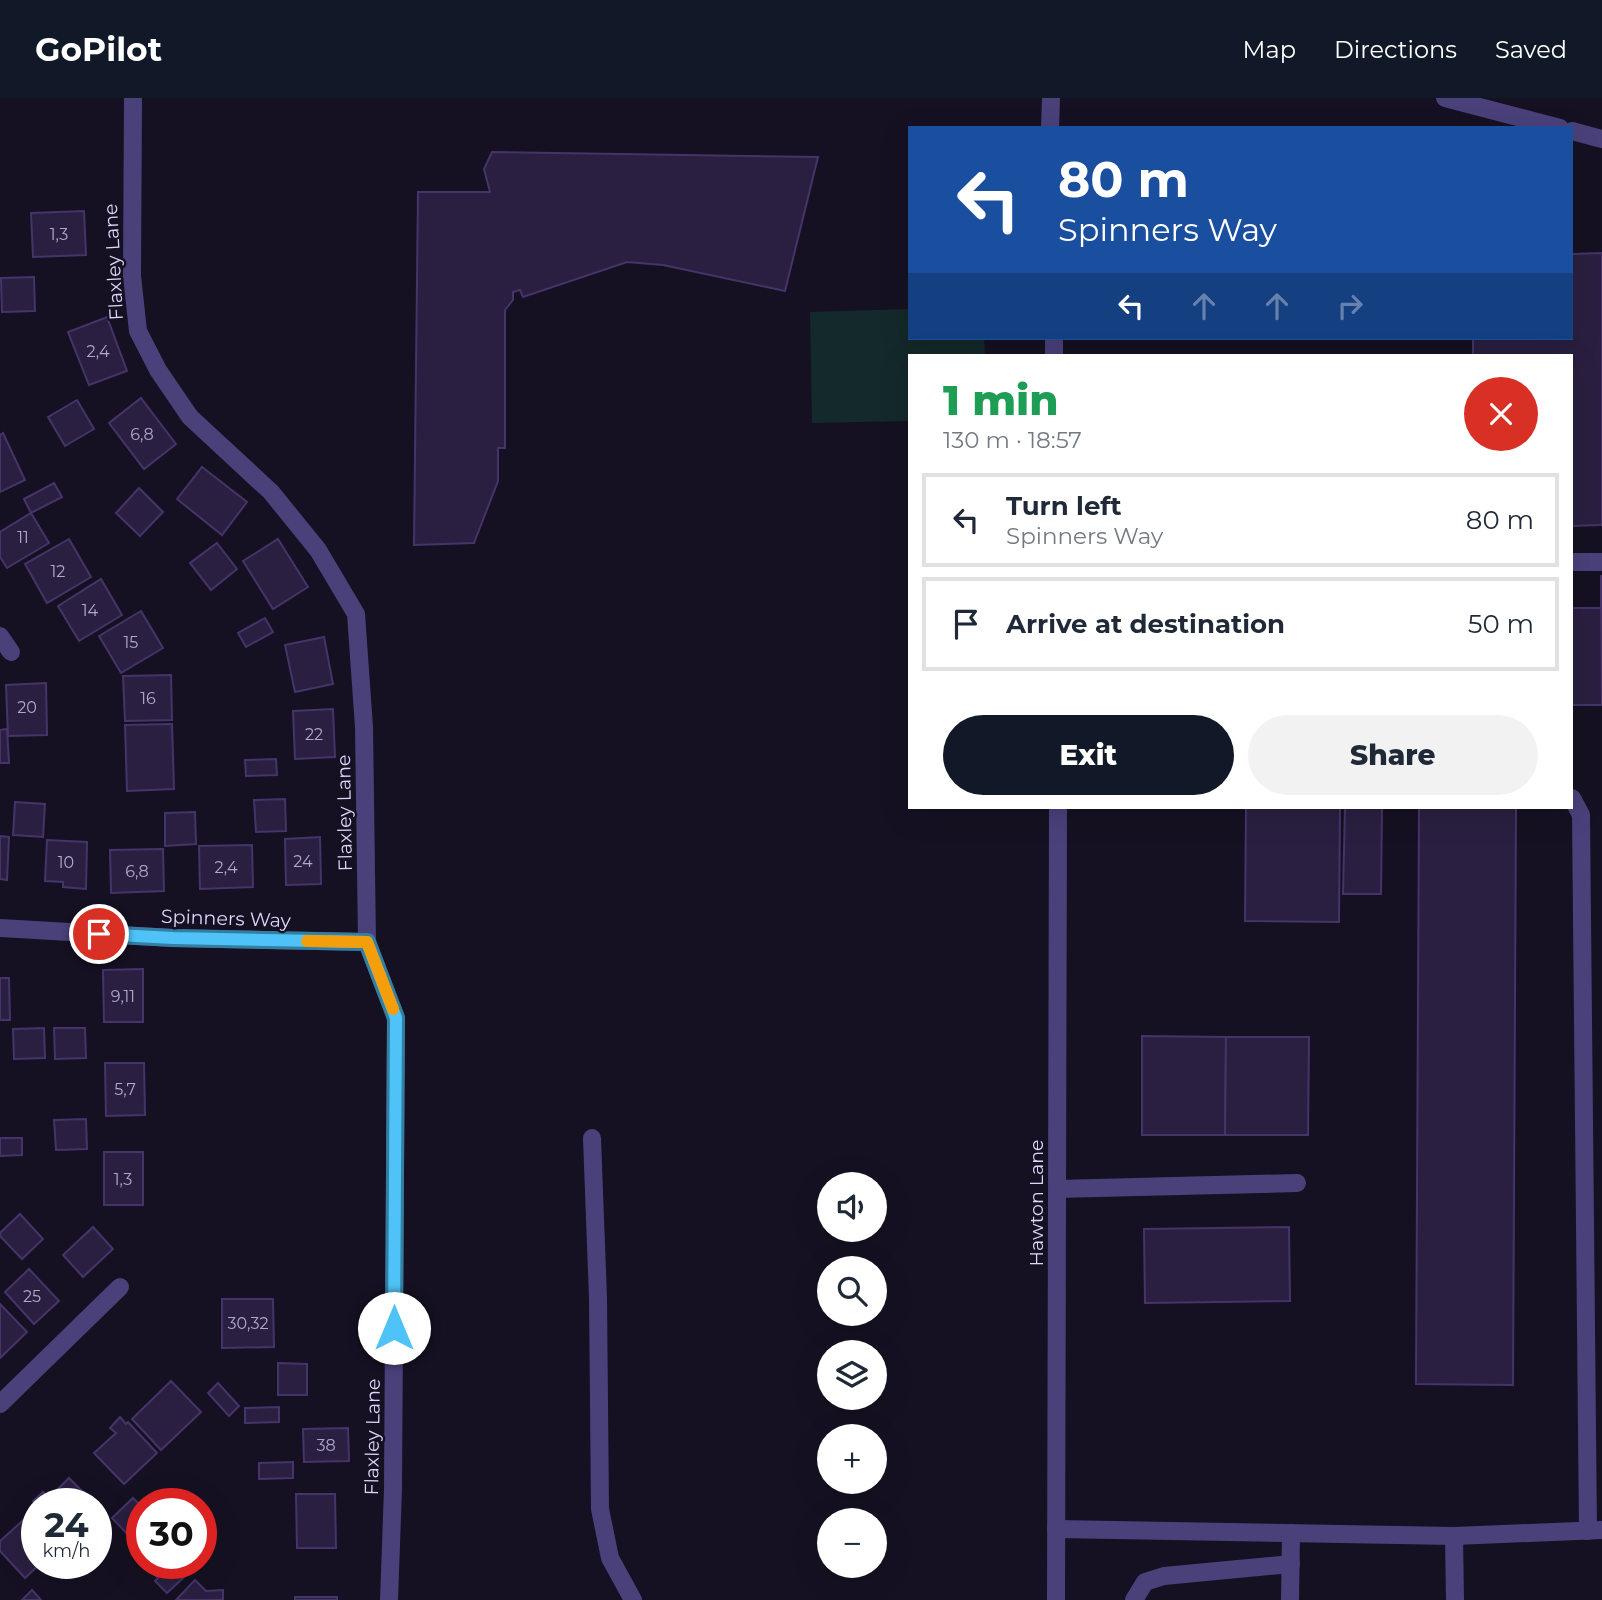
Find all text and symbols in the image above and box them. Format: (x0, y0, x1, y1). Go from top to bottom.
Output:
text: GoPilot (35, 29, 162, 69)
text: Map (1243, 35, 1296, 64)
text: Directions (1334, 35, 1457, 64)
text: Saved (1495, 35, 1567, 64)
text: 80 m (1058, 150, 1189, 209)
icon: left (943, 154, 1034, 245)
street label: Flaxley Lane (99, 203, 128, 321)
text: Spinners Way (1058, 210, 1277, 249)
house number: 1,3 (50, 225, 68, 244)
icon: left (1112, 287, 1150, 325)
icon: ahead (1185, 287, 1223, 325)
icon: ahead (1258, 287, 1296, 325)
icon: right (1331, 287, 1369, 325)
house number: 2,4 (86, 342, 110, 361)
text: 1 min (943, 374, 1059, 426)
button: close (1464, 377, 1538, 451)
house number: 6,8 (130, 425, 154, 444)
text: 130 m · 18:57 (943, 426, 1082, 454)
text: Turn left (1006, 490, 1122, 522)
icon: left (947, 501, 985, 539)
text: 80 m (1466, 504, 1534, 536)
text: Spinners Way (1006, 522, 1163, 550)
house number: 11 (17, 528, 29, 547)
house number: 12 (51, 562, 65, 581)
house number: 14 (82, 601, 99, 620)
icon: arrive (947, 605, 985, 643)
text: Arrive at destination (1006, 608, 1285, 640)
text: 50 m (1468, 608, 1534, 640)
house number: 15 (124, 633, 138, 652)
house number: 16 (140, 689, 156, 708)
house number: 20 (17, 698, 37, 717)
button: Exit (943, 715, 1234, 795)
button: Share (1248, 715, 1538, 795)
house number: 22 (305, 725, 323, 744)
street label: Flaxley Lane (332, 754, 357, 872)
house number: 24 (293, 852, 313, 871)
house number: 10 (58, 853, 74, 872)
house number: 2,4 (214, 858, 238, 877)
house number: 6,8 (125, 862, 149, 881)
pin (69, 904, 129, 964)
street label: Spinners Way (161, 905, 292, 932)
icon: arrive (80, 915, 118, 953)
house number: 9,11 (111, 987, 135, 1006)
house number: 5,7 (114, 1080, 136, 1099)
street label: Hawton Lane (1025, 1139, 1048, 1267)
house number: 1,3 (114, 1170, 132, 1189)
map controls (817, 1172, 887, 1578)
button: sound (817, 1172, 887, 1242)
button: search (817, 1256, 887, 1326)
house number: 25 (23, 1287, 41, 1306)
position arrow (357, 1291, 431, 1365)
house number: 30,32 (227, 1314, 269, 1333)
button: layers (817, 1340, 887, 1410)
street label: Flaxley Lane (360, 1378, 385, 1496)
button: + (817, 1424, 887, 1494)
house number: 38 (316, 1436, 336, 1455)
speed limit sign: 30 (126, 1488, 217, 1579)
text: 24 (44, 1503, 89, 1546)
button: − (817, 1508, 887, 1578)
text: km/h (42, 1540, 91, 1562)

